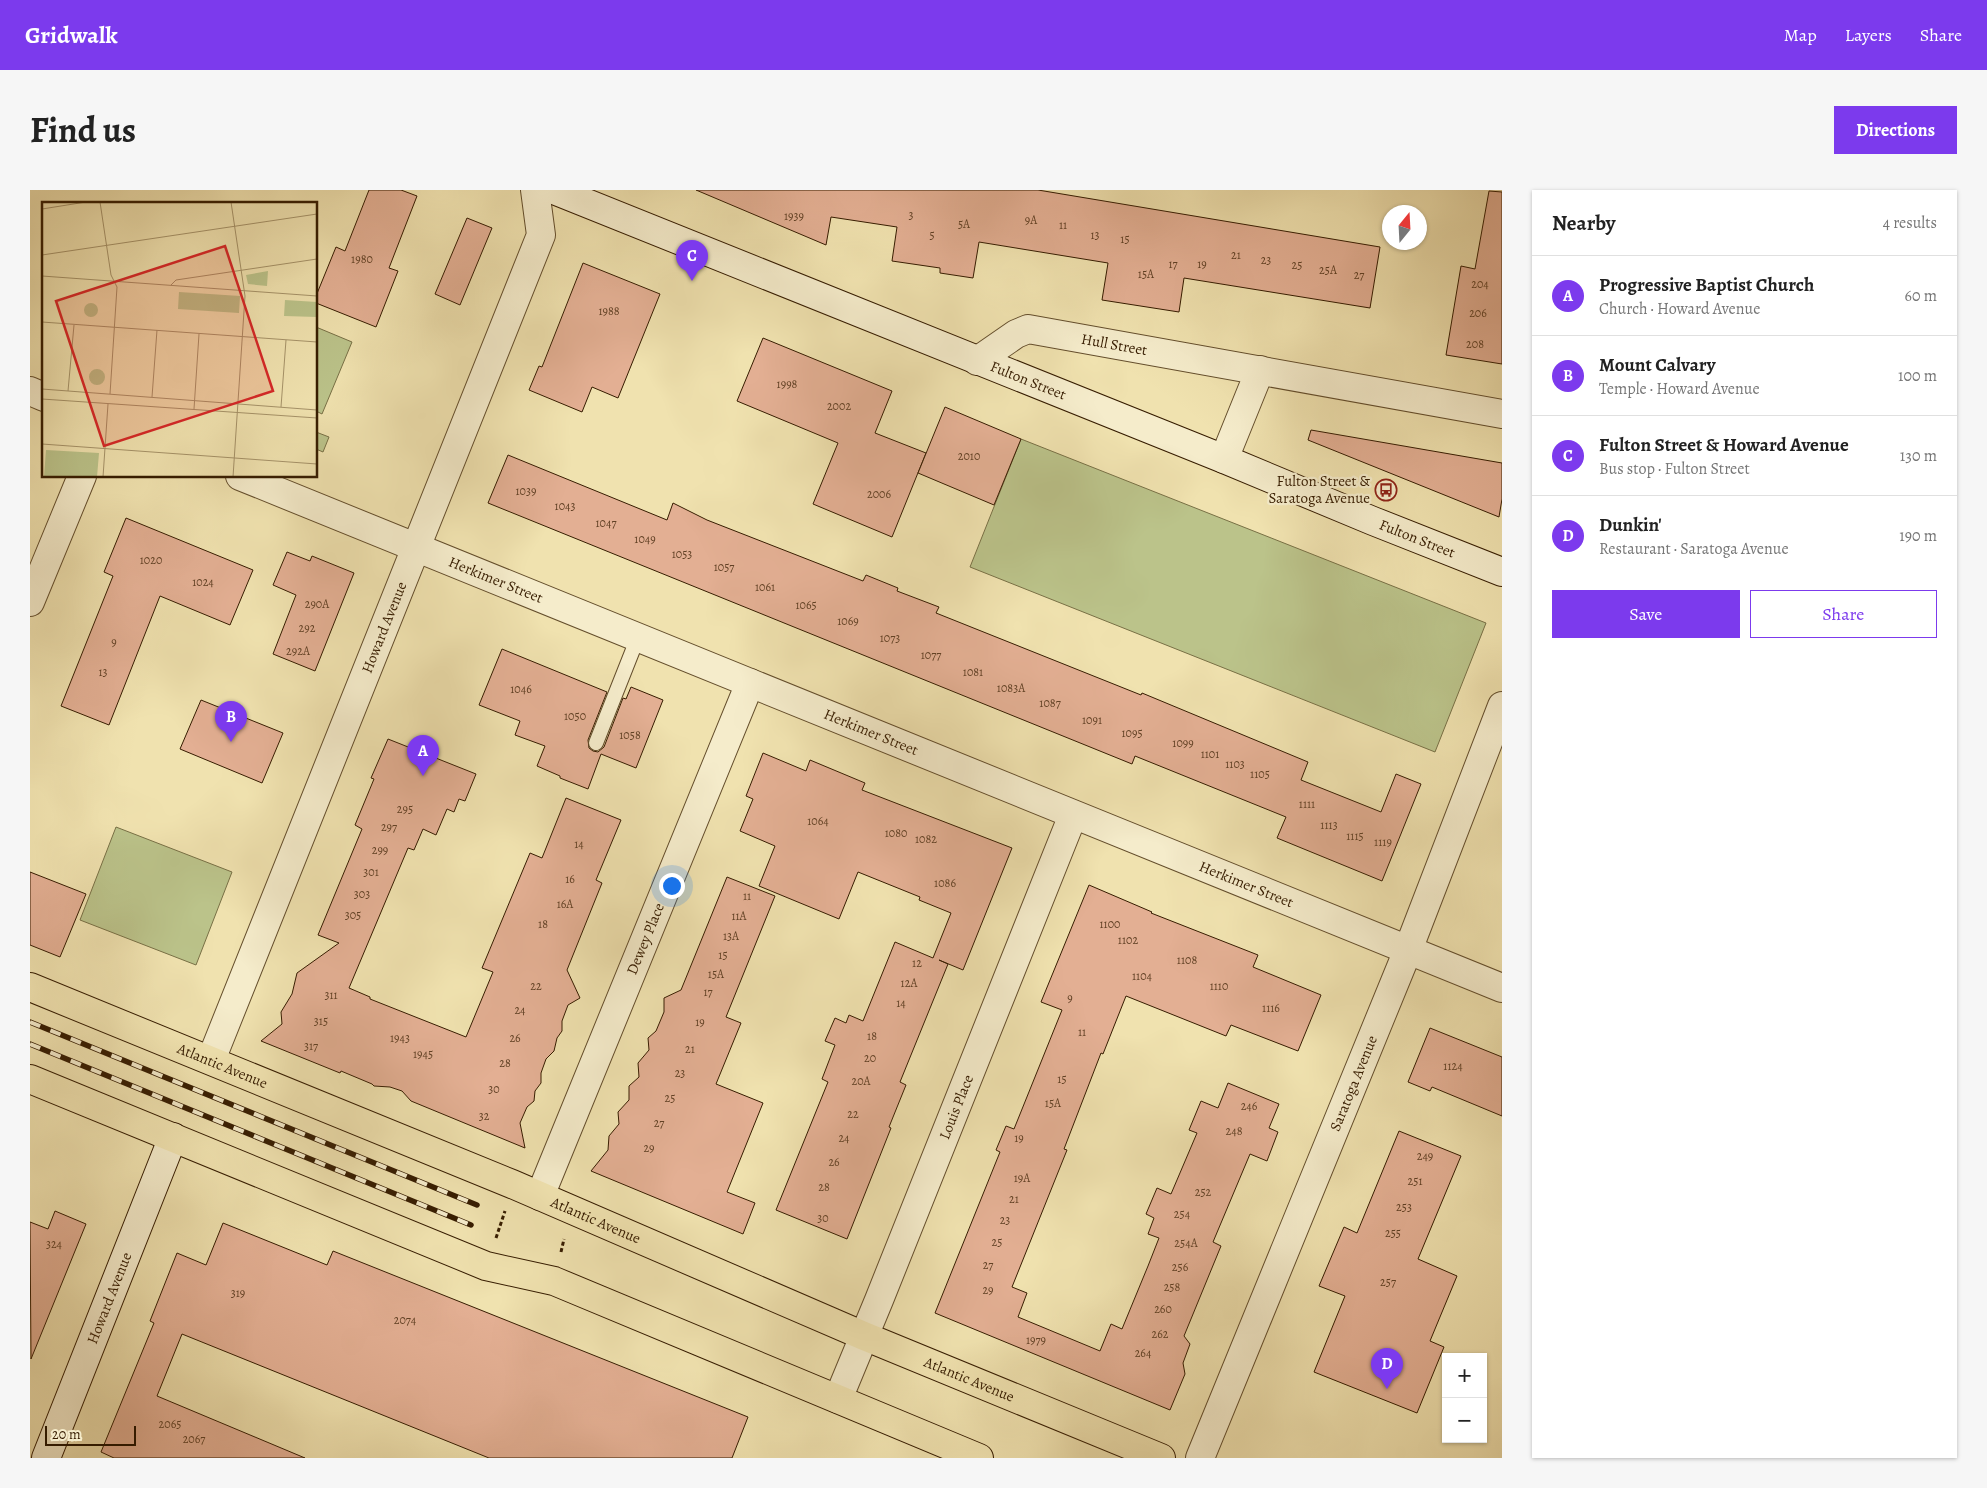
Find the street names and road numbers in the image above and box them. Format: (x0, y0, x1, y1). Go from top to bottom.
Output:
street label: Hull Street (1080, 329, 1149, 360)
street label: Fulton Street (987, 356, 1069, 405)
street label: Fulton Street (1376, 514, 1458, 563)
street label: Herkimer Street (446, 552, 546, 608)
street label: Howard Avenue (357, 578, 411, 676)
street label: Herkimer Street (821, 704, 921, 760)
street label: Herkimer Street (1196, 856, 1297, 912)
street label: Dewey Place (622, 900, 669, 978)
street label: Saratoga Avenue (1325, 1032, 1382, 1134)
street label: Atlantic Avenue (173, 1038, 271, 1093)
street label: Louis Place (934, 1071, 978, 1142)
street label: Atlantic Avenue (547, 1192, 644, 1248)
street label: Howard Avenue (82, 1249, 137, 1347)
street label: Atlantic Avenue (920, 1351, 1018, 1407)

